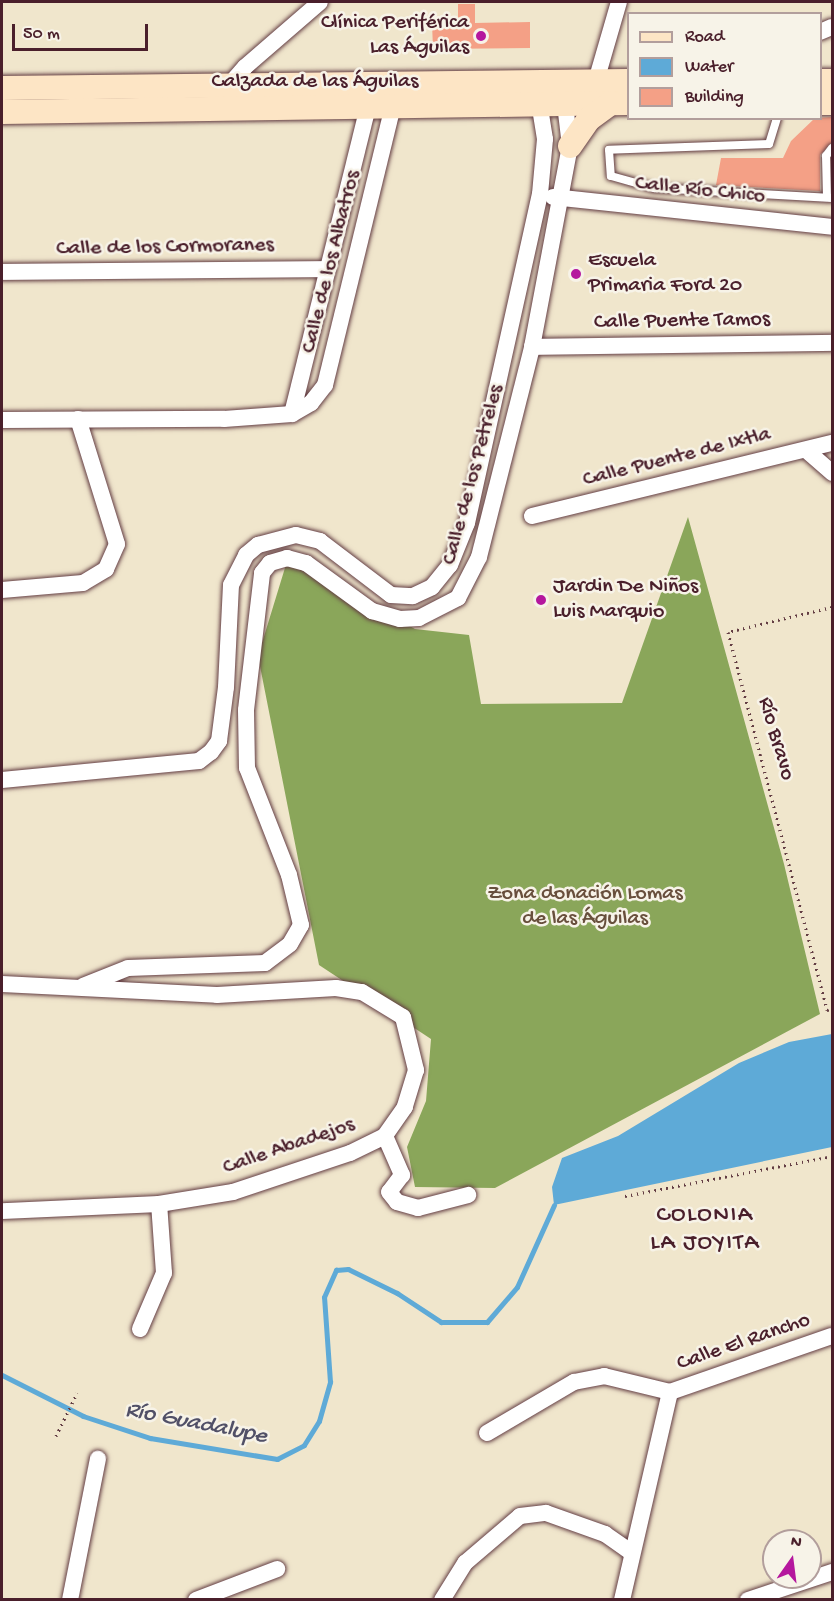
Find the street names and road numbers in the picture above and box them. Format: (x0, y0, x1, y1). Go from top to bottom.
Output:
street label: Calzada de las Águilas (212, 70, 418, 96)
street label: Calle de los Albatros (297, 168, 367, 356)
street label: Calle Río Chico (634, 171, 766, 211)
street label: Calle de los Cormoranes (56, 233, 274, 263)
street label: Calle Puente Tamos (594, 307, 770, 337)
street label: Calle de los Petreles (437, 382, 511, 568)
street label: Calle Puente de Ixtla (580, 422, 774, 494)
street label: Río Bravo (751, 694, 799, 784)
street label: Calle Abadejos (220, 1112, 358, 1182)
street label: Calle El Rancho (674, 1308, 814, 1378)

